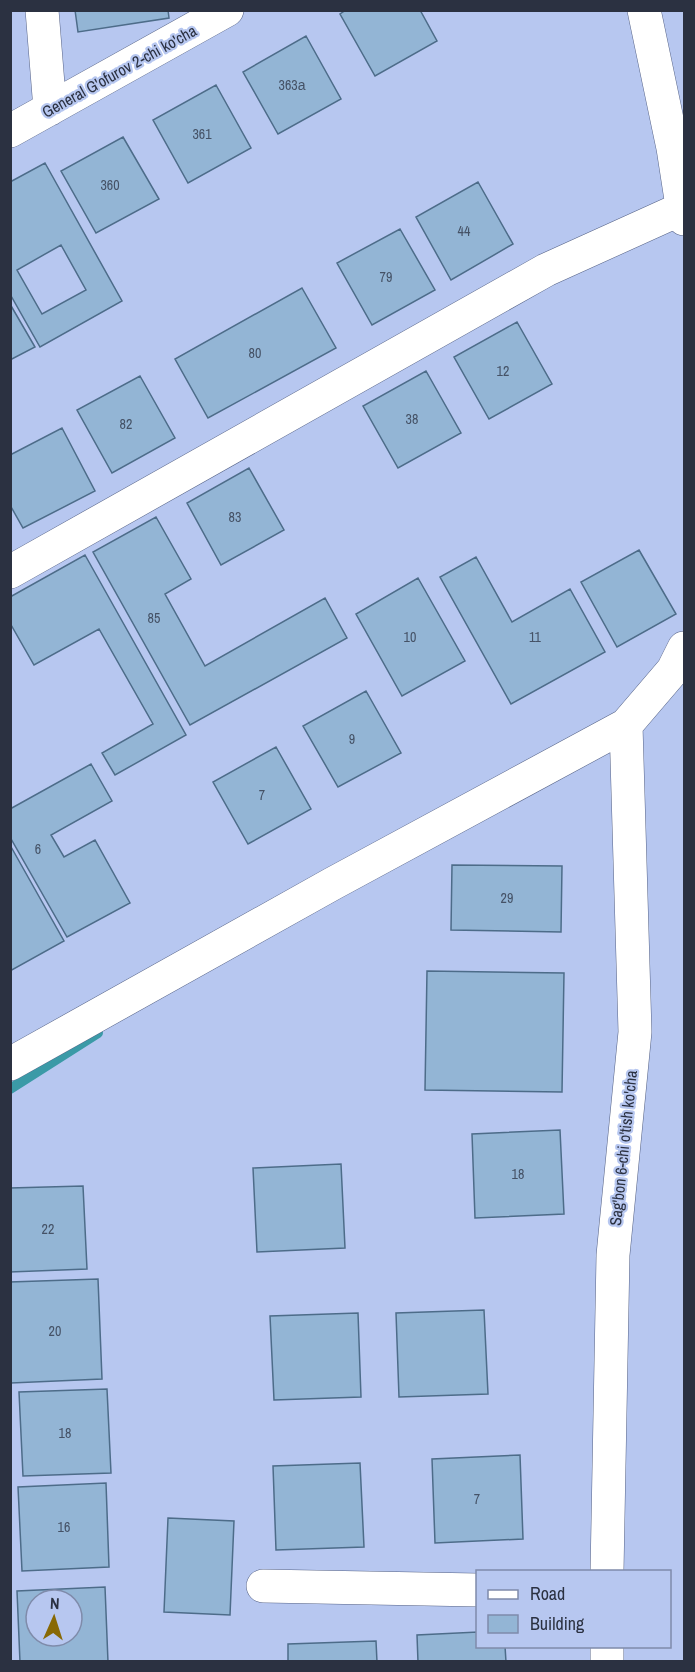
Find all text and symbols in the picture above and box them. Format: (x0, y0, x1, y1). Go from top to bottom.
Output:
street label: General G'ofurov 2-chi ko'cha (38, 19, 201, 123)
house number: 363а (279, 76, 306, 94)
house number: 361 (192, 125, 212, 143)
house number: 360 (100, 176, 120, 194)
house number: 44 (458, 222, 471, 240)
house number: 79 (380, 268, 392, 286)
house number: 80 (249, 344, 261, 362)
house number: 12 (497, 362, 509, 380)
house number: 38 (406, 410, 418, 428)
house number: 82 (120, 415, 132, 433)
house number: 83 (229, 508, 241, 526)
house number: 85 (148, 609, 160, 627)
house number: 10 (404, 628, 416, 646)
house number: 11 (529, 628, 542, 646)
house number: 9 (349, 730, 355, 748)
house number: 7 (259, 786, 265, 804)
house number: 6 (35, 840, 41, 858)
house number: 29 (501, 889, 513, 907)
street label: Sag'bon 6-chi o'tish ko'cha (604, 1068, 642, 1227)
house number: 18 (512, 1165, 524, 1183)
house number: 22 (42, 1220, 54, 1238)
house number: 20 (49, 1322, 61, 1340)
house number: 18 (59, 1424, 71, 1442)
house number: 7 (474, 1490, 480, 1508)
house number: 16 (58, 1518, 70, 1536)
legend (476, 1570, 671, 1648)
text: Road (530, 1581, 565, 1606)
north arrow (24, 1588, 84, 1648)
text: N (49, 1592, 60, 1614)
text: Building (530, 1611, 585, 1636)

